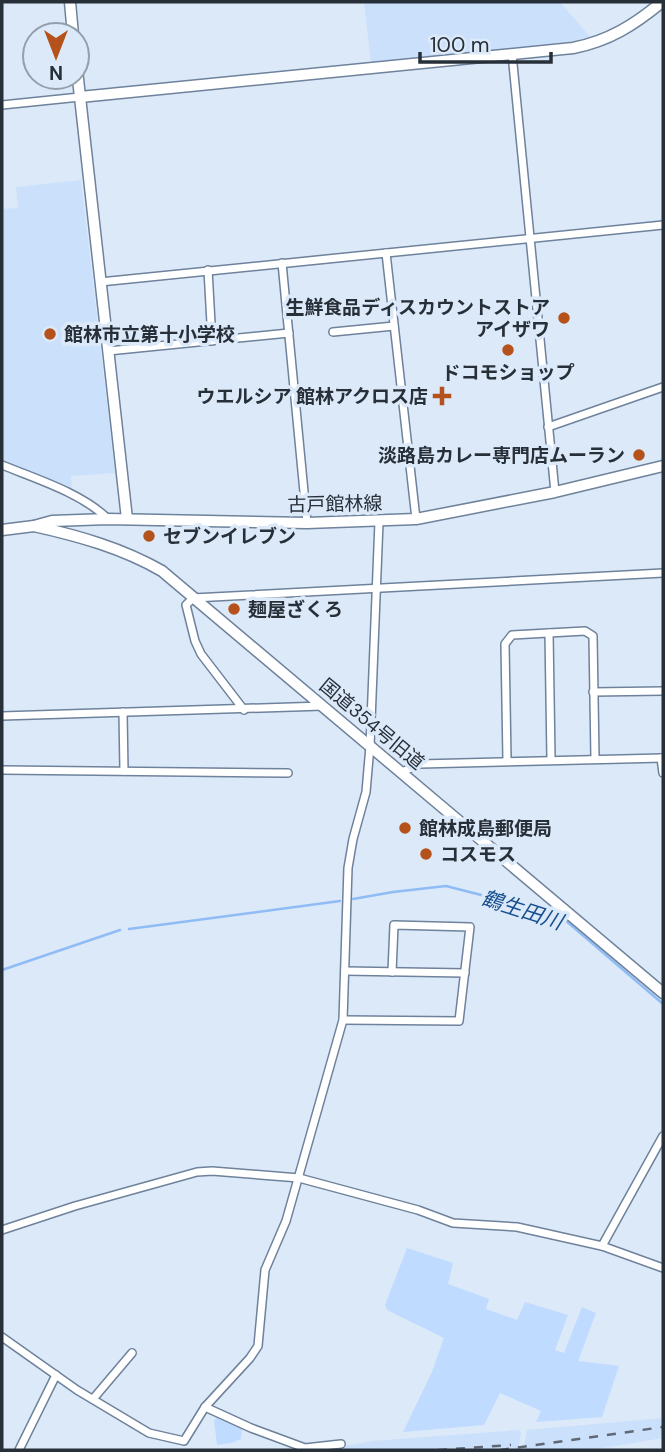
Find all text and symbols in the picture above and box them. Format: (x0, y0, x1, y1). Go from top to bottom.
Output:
north arrow (21, 21, 91, 91)
scale bar (420, 21, 551, 65)
text: 100 m (430, 31, 490, 59)
text: N (49, 60, 63, 85)
place label: 生鮮食品ディスカウントストア アイザワ (285, 295, 550, 342)
marker: 生鮮食品ディスカウントストア アイザワ (556, 310, 572, 326)
place label: 館林市立第十小学校 (64, 322, 235, 347)
marker: 館林市立第十小学校 (42, 326, 58, 342)
marker: ドコモショップ (500, 342, 516, 358)
place label: ドコモショップ (441, 360, 575, 385)
place label: ウエルシア 館林アクロス店 (196, 384, 428, 409)
marker: ウエルシア 館林アクロス店 (434, 388, 450, 404)
place label: 淡路島カレー専門店ムーラン (378, 443, 625, 468)
marker: 淡路島カレー専門店ムーラン (631, 447, 647, 463)
street label: 古戸館林線 (287, 491, 383, 517)
place label: セブンイレブン (163, 524, 296, 549)
marker: セブンイレブン (141, 528, 157, 544)
place label: 麺屋ざくろ (248, 597, 343, 622)
marker: 麺屋ざくろ (226, 601, 242, 617)
street label: 国道354号旧道 (314, 673, 430, 775)
place label: 館林成島郵便局 (419, 816, 552, 841)
marker: 館林成島郵便局 (397, 820, 413, 836)
place label: コスモス (440, 842, 516, 867)
marker: コスモス (418, 846, 434, 862)
water label: 鶴生田川 (478, 884, 568, 937)

